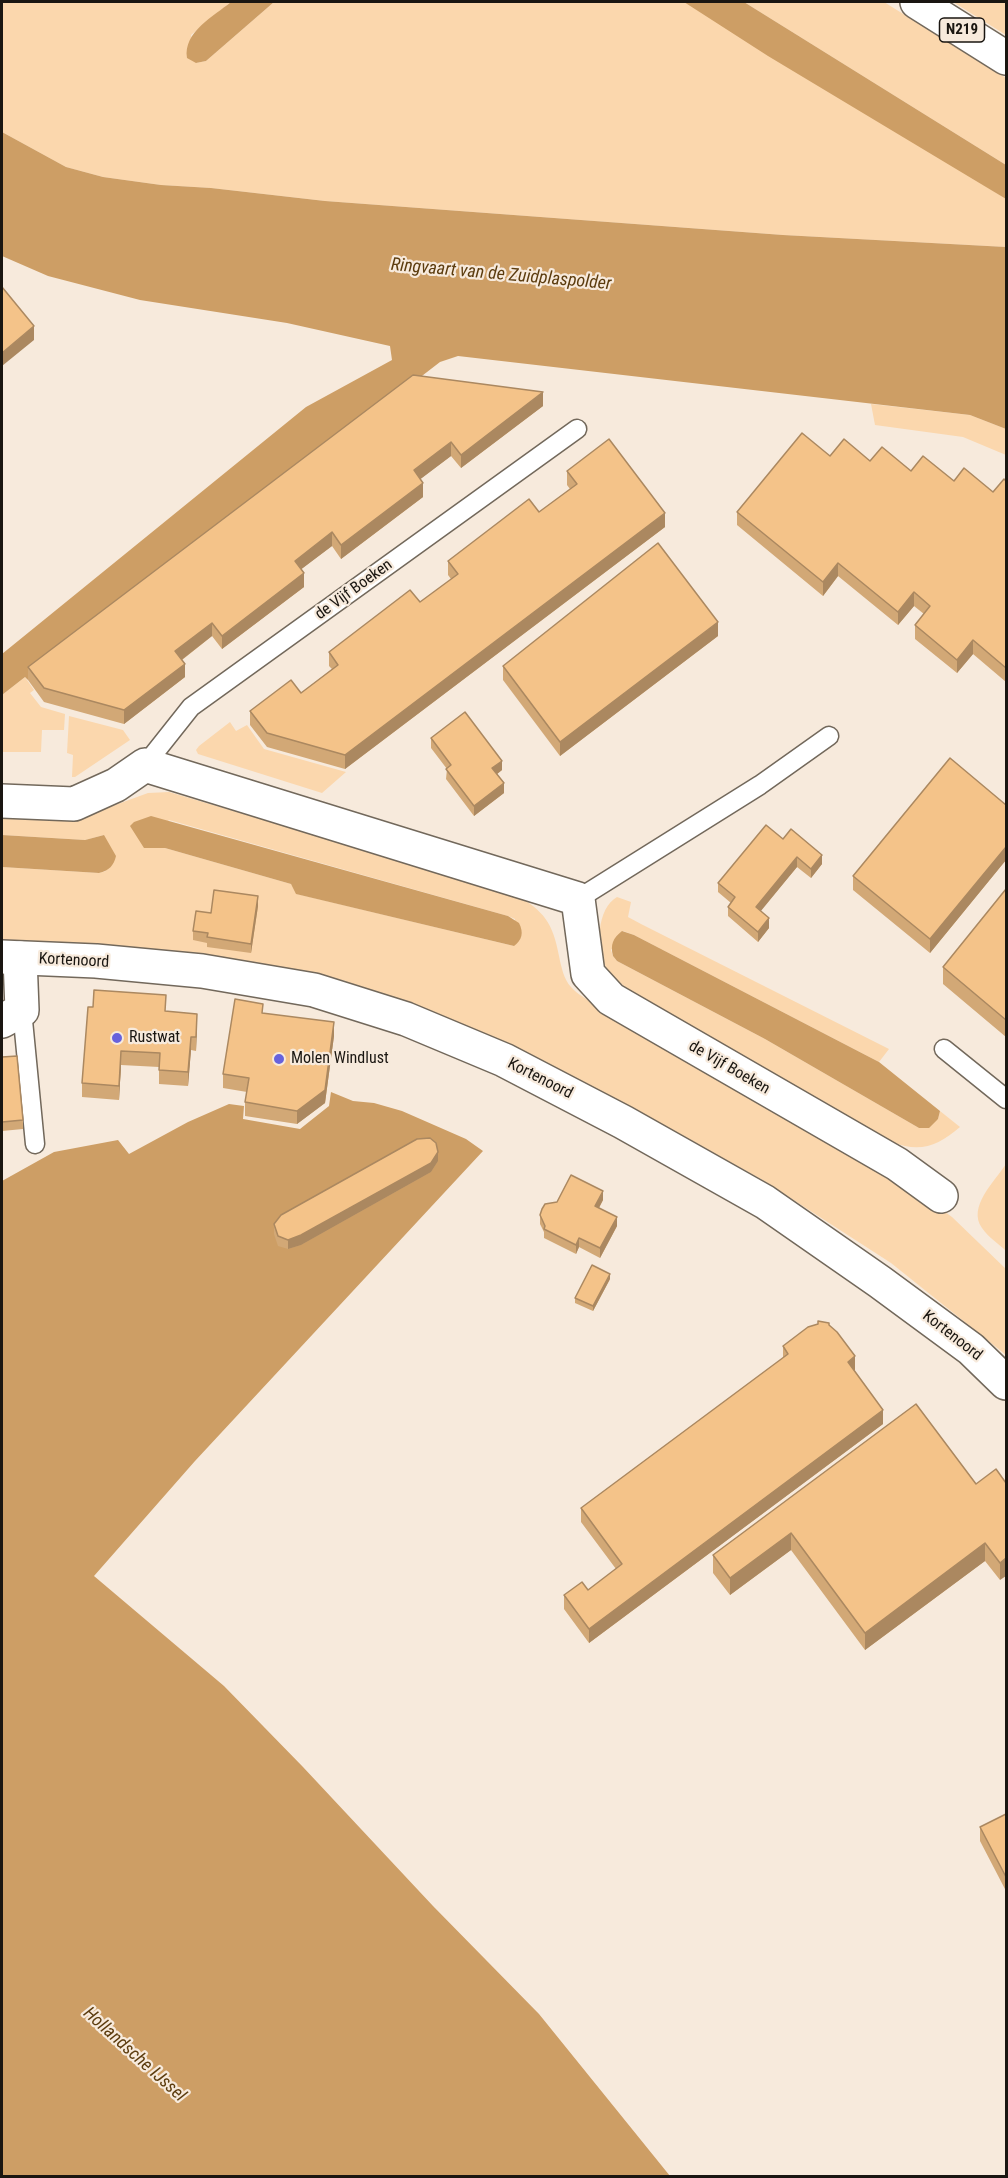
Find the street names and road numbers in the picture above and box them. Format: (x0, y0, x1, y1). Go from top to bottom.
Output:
road number: N219 (940, 18, 984, 42)
street label: de Vijf Boeken (312, 556, 396, 624)
street label: Kortenoord (38, 950, 110, 972)
street label: de Vijf Boeken (685, 1037, 773, 1099)
street label: Kortenoord (504, 1054, 576, 1104)
street label: Kortenoord (918, 1307, 986, 1365)

